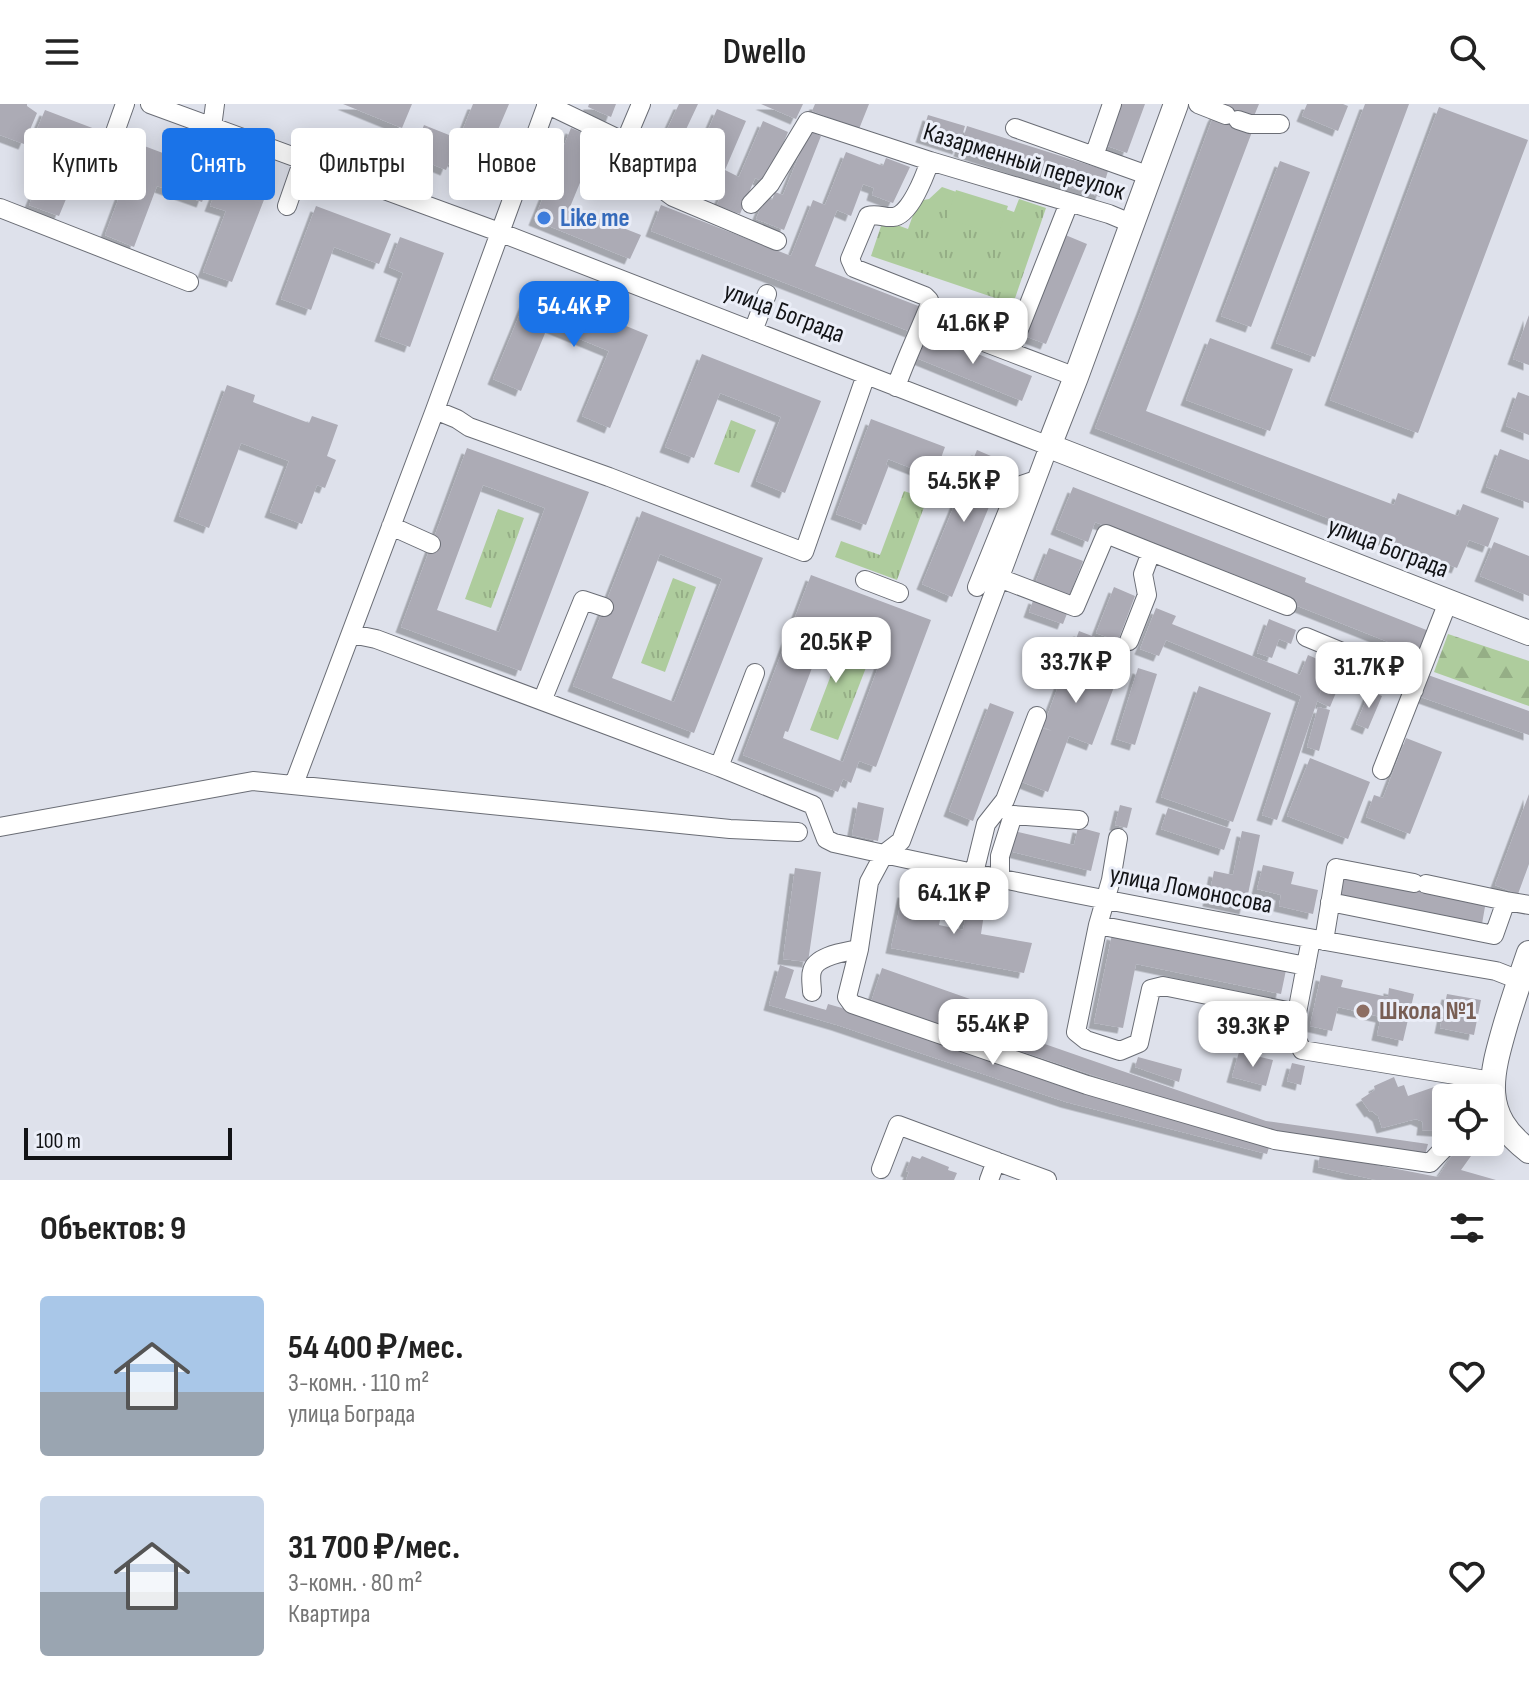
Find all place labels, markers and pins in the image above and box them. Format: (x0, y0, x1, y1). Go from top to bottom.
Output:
place label: Like me (560, 203, 629, 234)
marker: Like me (535, 209, 553, 227)
pin: 54.4K ₽ (500, 281, 648, 349)
pin: 41.6K ₽ (899, 298, 1047, 366)
pin: 54.5K ₽ (890, 456, 1038, 524)
pin: 20.5K ₽ (762, 617, 910, 685)
pin: 33.7K ₽ (1002, 637, 1150, 705)
pin: 31.7K ₽ (1295, 642, 1443, 710)
pin: 64.1K ₽ (880, 868, 1028, 936)
place label: Школа №1 (1379, 996, 1476, 1027)
pin: 55.4K ₽ (919, 999, 1067, 1067)
pin: 39.3K ₽ (1179, 1001, 1327, 1069)
marker: Школа №1 (1354, 1002, 1372, 1020)

